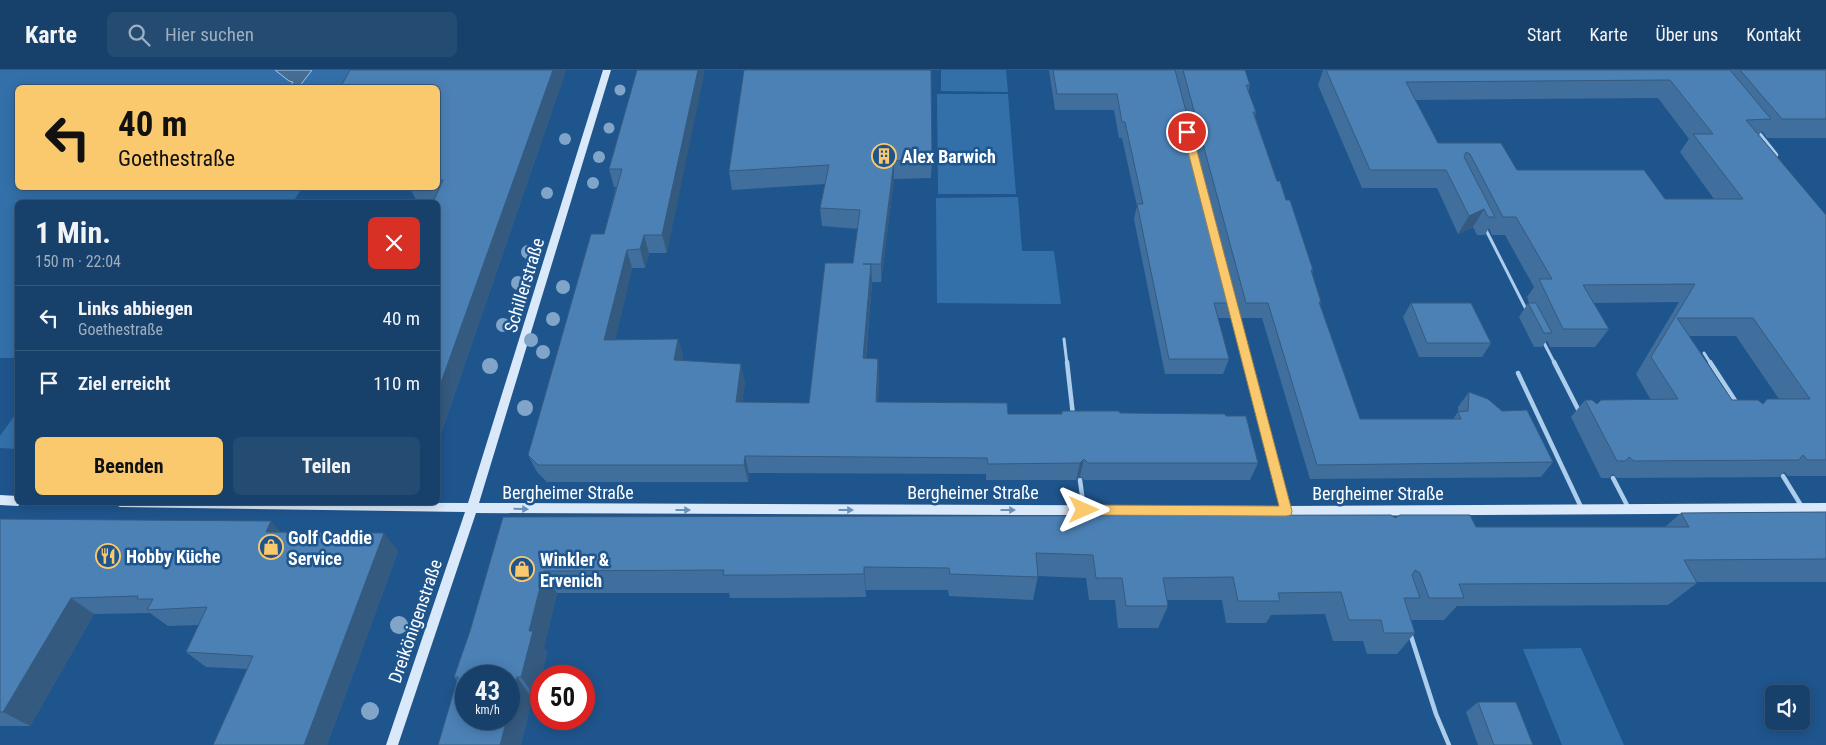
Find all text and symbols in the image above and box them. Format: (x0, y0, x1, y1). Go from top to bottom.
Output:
search box (107, 12, 457, 57)
text: Karte (25, 21, 77, 49)
icon: search (125, 21, 153, 49)
text: Hier suchen (165, 23, 254, 46)
text: Start (1527, 24, 1561, 45)
text: Karte (1589, 24, 1628, 45)
text: Über uns (1656, 24, 1718, 45)
text: Kontakt (1746, 24, 1801, 45)
text: 40 m (118, 104, 187, 145)
icon: left (35, 105, 100, 170)
pin (1166, 111, 1208, 153)
icon: arrive (1173, 118, 1201, 146)
building icon: Alex Barwich (871, 143, 897, 169)
text: Goethestraße (118, 146, 235, 171)
place label: Alex Barwich (902, 146, 996, 167)
text: 1 Min. (35, 215, 111, 250)
button: close (368, 217, 420, 269)
street label: Schillerstraße (500, 235, 548, 335)
text: 150 m · 22:04 (35, 252, 121, 271)
text: Links abbiegen (78, 297, 193, 320)
icon: left (35, 304, 63, 332)
text: 40 m (383, 307, 420, 330)
text: Goethestraße (78, 320, 163, 339)
icon: arrive (35, 369, 63, 397)
text: Ziel erreicht (78, 372, 170, 395)
text: 110 m (373, 372, 420, 395)
button: Beenden (35, 437, 223, 495)
button: Teilen (233, 437, 420, 495)
street label: Bergheimer Straße (502, 482, 634, 503)
street label: Bergheimer Straße (907, 482, 1039, 503)
position arrow (1057, 483, 1109, 535)
street label: Bergheimer Straße (1312, 483, 1444, 504)
one-way arrow (513, 505, 529, 513)
one-way arrow (675, 506, 691, 514)
one-way arrow (838, 506, 854, 514)
one-way arrow (1000, 506, 1016, 514)
place label: Golf Caddie Service (288, 527, 372, 569)
shop icon: Golf Caddie Service (258, 534, 284, 560)
restaurant icon: Hobby Küche (95, 543, 121, 569)
place label: Hobby Küche (126, 546, 221, 567)
place label: Winkler & Ervenich (540, 549, 610, 591)
street label: Dreikönigenstraße (384, 556, 446, 686)
shop icon: Winkler & Ervenich (509, 556, 535, 582)
speed limit sign: 50 (530, 665, 595, 730)
text: 43 (475, 677, 500, 706)
map controls (1765, 685, 1810, 730)
button: sound (1765, 685, 1810, 730)
text: km/h (475, 703, 500, 717)

